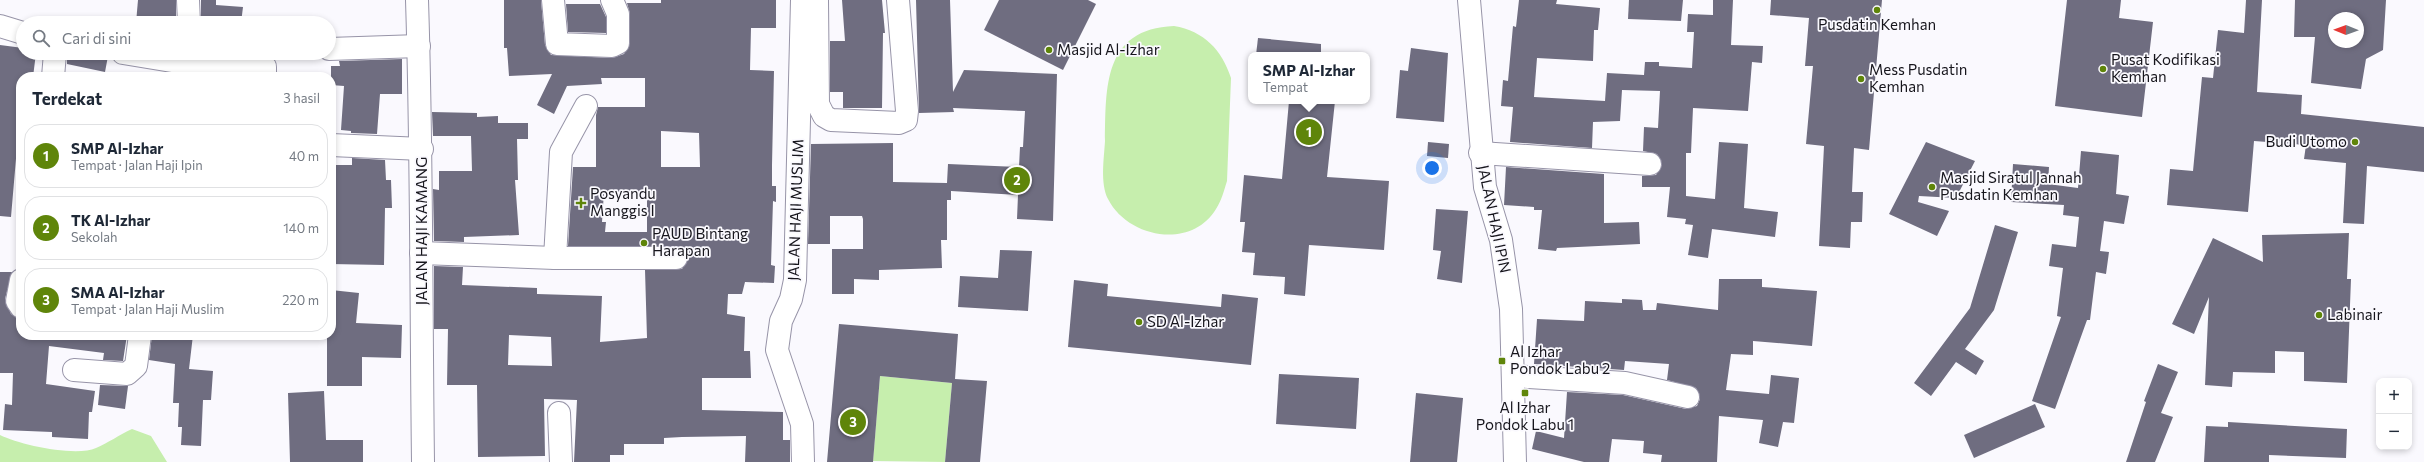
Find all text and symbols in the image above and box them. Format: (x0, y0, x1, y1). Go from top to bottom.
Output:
marker: Pusdatin Kemhan (1872, 5, 1882, 15)
north arrow (2328, 12, 2364, 48)
place label: Pusdatin Kemhan (1818, 15, 1936, 33)
search box (16, 16, 336, 60)
icon: search (30, 27, 52, 49)
text: Cari di sini (62, 29, 131, 47)
place label: Masjid Al-Izhar (1057, 40, 1160, 58)
marker: Masjid Al-Izhar (1044, 45, 1054, 55)
place label: Pusat Kodifikasi Kemhan (2111, 50, 2220, 85)
popup (1248, 52, 1370, 104)
place label: Mess Pusdatin Kemhan (1869, 60, 1967, 95)
text: SMP Al-Izhar (1263, 61, 1355, 79)
marker: Pusat Kodifikasi Kemhan (2098, 64, 2108, 74)
marker: Mess Pusdatin Kemhan (1856, 74, 1866, 84)
text: Tempat (1263, 79, 1308, 95)
text: Terdekat (32, 88, 102, 109)
text: 3 hasil (283, 90, 320, 106)
pin: 1 (1296, 117, 1322, 147)
place label: Budi Utomo (2266, 132, 2347, 150)
marker: Budi Utomo (2350, 137, 2360, 147)
text: SMP Al-Izhar (71, 139, 164, 157)
street label: JALAN HAJI MUSLIM (784, 139, 806, 281)
text: 1 (43, 148, 49, 164)
text: 40 m (289, 148, 319, 164)
text: Tempat · Jalan Haji Ipin (71, 157, 203, 173)
street label: JALAN HAJI KAMANG (412, 157, 430, 305)
your location (1422, 158, 1442, 178)
street label: JALAN HAJI IPIN (1475, 163, 1515, 274)
pin: 2 (1004, 165, 1030, 195)
place label: Masjid Siratul Jannah Pusdatin Kemhan (1940, 168, 2082, 203)
marker: Masjid Siratul Jannah Pusdatin Kemhan (1927, 182, 1937, 192)
place label: Posyandu Manggis I (590, 184, 656, 219)
marker: Posyandu Manggis I (575, 197, 587, 209)
text: TK Al-Izhar (71, 211, 151, 229)
text: 2 (42, 220, 50, 236)
text: 140 m (283, 220, 319, 236)
place label: PAUD Bintang Harapan (652, 224, 748, 259)
text: Sekolah (71, 229, 118, 245)
marker: PAUD Bintang Harapan (639, 238, 649, 248)
text: SMA Al-Izhar (71, 283, 165, 301)
text: 3 (42, 292, 50, 308)
text: 220 m (282, 292, 319, 308)
text: Tempat · Jalan Haji Muslim (71, 301, 224, 317)
place label: Labinair (2327, 305, 2382, 323)
marker: Labinair (2314, 310, 2324, 320)
place label: SD Al-Izhar (1147, 312, 1224, 330)
marker: SD Al-Izhar (1134, 317, 1144, 327)
place label: Al Izhar Pondok Labu 2 (1510, 342, 1610, 377)
marker: Al Izhar Pondok Labu 2 (1497, 356, 1507, 366)
map controls (2376, 378, 2412, 450)
button: + (2376, 378, 2412, 414)
marker: Al Izhar Pondok Labu 1 (1520, 388, 1530, 398)
place label: Al Izhar Pondok Labu 1 (1476, 398, 1574, 433)
pin: 3 (840, 407, 866, 437)
button: − (2376, 414, 2412, 450)

